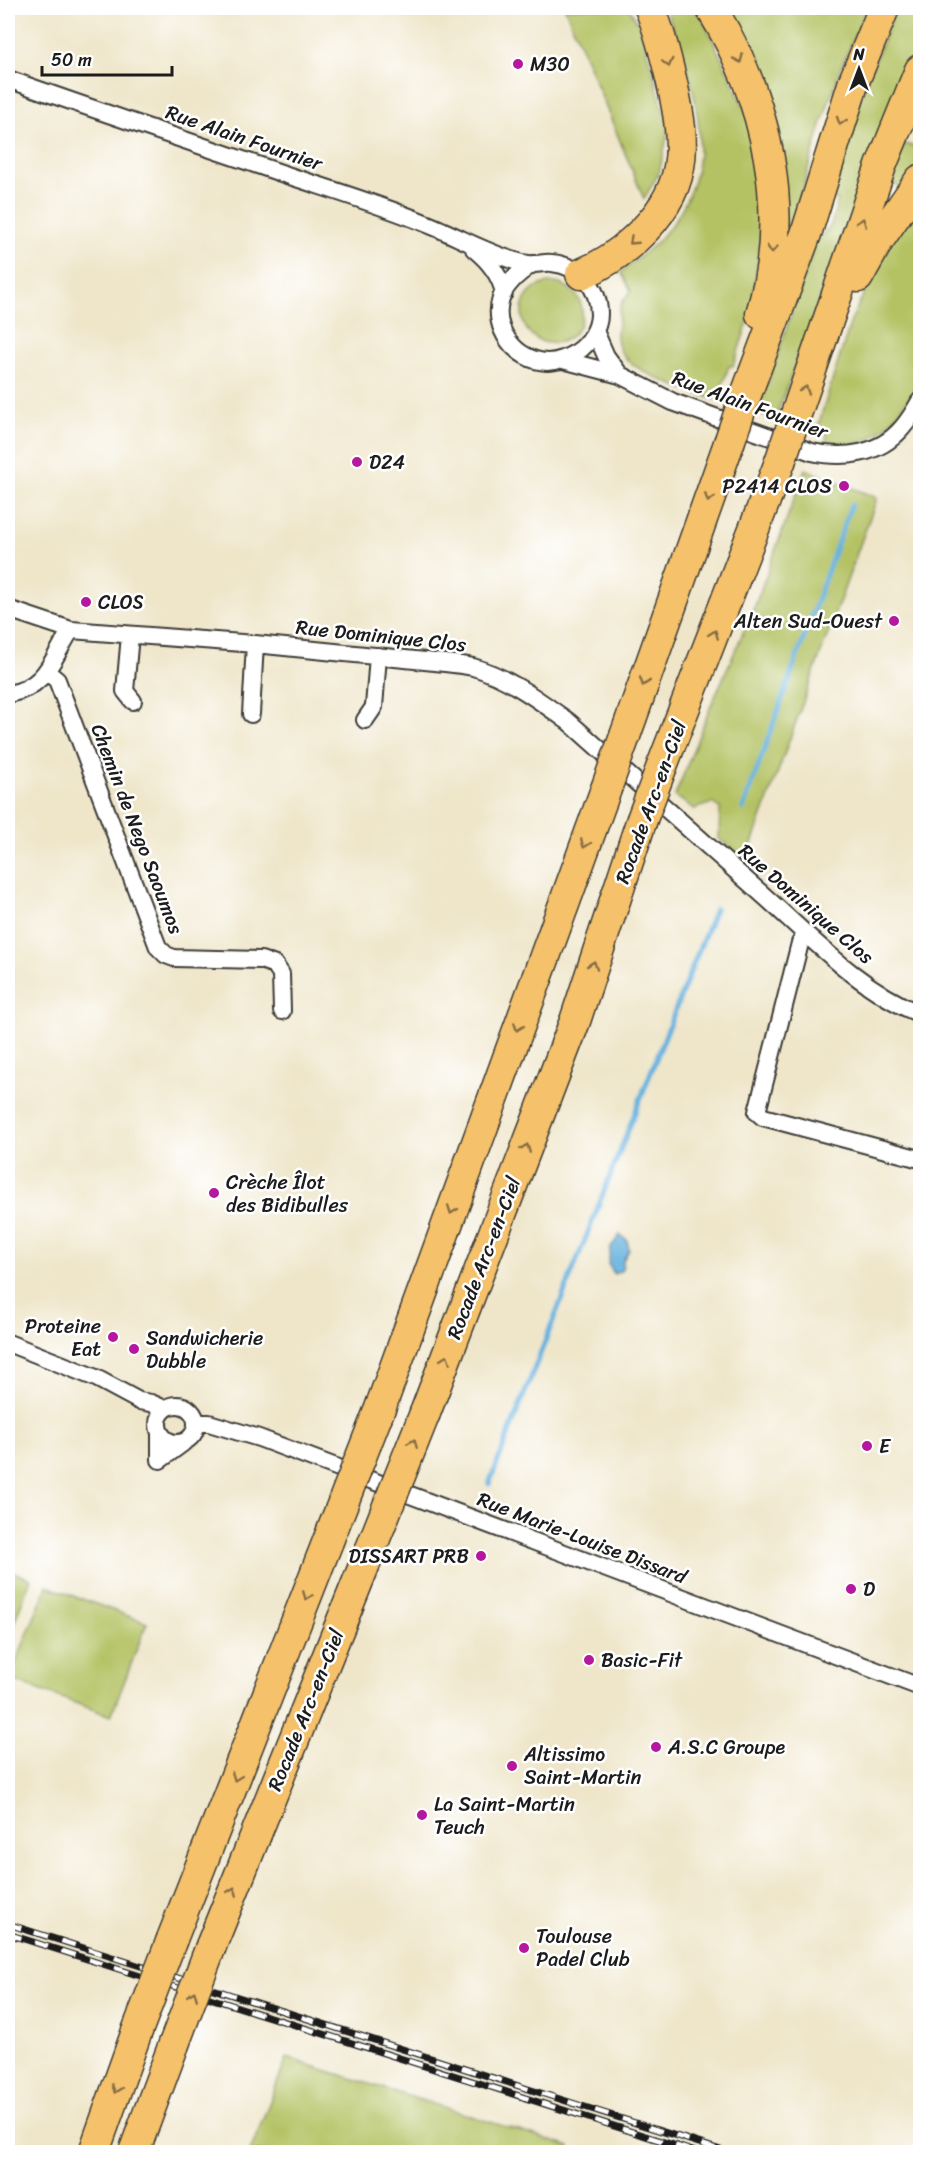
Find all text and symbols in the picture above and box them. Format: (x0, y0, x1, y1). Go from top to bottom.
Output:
scale bar (42, 39, 172, 77)
north arrow (829, 39, 889, 99)
text: N (852, 40, 865, 69)
text: 50 m (51, 44, 92, 76)
place label: M30 (530, 47, 570, 82)
one-way arrow (732, 53, 744, 64)
marker: M30 (511, 57, 525, 71)
one-way arrow (660, 58, 673, 68)
street label: Rue Alain Fournier (161, 95, 329, 182)
one-way arrow (836, 115, 848, 126)
one-way arrow (854, 218, 867, 228)
one-way arrow (629, 234, 640, 245)
one-way arrow (766, 244, 779, 253)
street label: Rue Alain Fournier (667, 361, 834, 450)
one-way arrow (797, 385, 810, 396)
place label: D24 (369, 445, 405, 480)
marker: D24 (350, 455, 364, 469)
place label: P2414 CLOS (722, 469, 832, 504)
marker: P2414 CLOS (837, 479, 851, 493)
one-way arrow (704, 492, 717, 503)
place label: CLOS (98, 585, 144, 620)
marker: CLOS (79, 595, 93, 609)
place label: Alten Sud-Ouest (733, 604, 883, 639)
street label: Rue Dominique Clos (294, 610, 469, 662)
marker: Alten Sud-Ouest (887, 614, 901, 628)
one-way arrow (707, 629, 719, 640)
one-way arrow (639, 676, 652, 687)
street label: Rocade Arc-en-Ciel (605, 715, 697, 889)
street label: Chemin de Nego Saoumos (81, 719, 194, 940)
street label: Rue Dominique Clos (730, 835, 883, 974)
one-way arrow (580, 838, 592, 849)
one-way arrow (586, 960, 599, 971)
one-way arrow (513, 1021, 526, 1032)
one-way arrow (519, 1143, 531, 1154)
place label: Crèche Îlot des Bidibulles (226, 1165, 349, 1223)
street label: Rocade Arc-en-Ciel (437, 1171, 531, 1345)
marker: Crèche Îlot des Bidibulles (207, 1186, 221, 1200)
one-way arrow (447, 1204, 459, 1215)
place label: Proteine Eat (25, 1309, 101, 1367)
place label: Sandwicherie Dubble (146, 1321, 263, 1379)
marker: Proteine Eat (106, 1330, 120, 1344)
marker: Sandwicherie Dubble (127, 1342, 141, 1356)
one-way arrow (439, 1354, 451, 1365)
place label: E (879, 1429, 892, 1464)
one-way arrow (406, 1439, 418, 1450)
marker: E (860, 1439, 874, 1453)
street label: Rue Marie-Louise Dissard (472, 1482, 693, 1595)
place label: DISSART PRB (349, 1539, 469, 1574)
marker: DISSART PRB (474, 1549, 488, 1563)
place label: D (863, 1572, 875, 1607)
marker: D (844, 1582, 858, 1596)
one-way arrow (302, 1589, 314, 1600)
street label: Rocade Arc-en-Ciel (258, 1623, 355, 1796)
place label: Basic-Fit (601, 1643, 683, 1678)
marker: Basic-Fit (582, 1653, 596, 1667)
place label: A.S.C Groupe (667, 1730, 786, 1765)
place label: Altissimo Saint-Martin (523, 1737, 642, 1795)
marker: A.S.C Groupe (649, 1740, 663, 1754)
marker: Altissimo Saint-Martin (505, 1759, 519, 1773)
one-way arrow (231, 1771, 243, 1782)
place label: La Saint-Martin Teuch (434, 1787, 575, 1845)
marker: La Saint-Martin Teuch (415, 1808, 429, 1822)
one-way arrow (226, 1886, 238, 1897)
place label: Toulouse Padel Club (536, 1919, 630, 1977)
marker: Toulouse Padel Club (517, 1941, 531, 1955)
one-way arrow (185, 1990, 198, 2000)
one-way arrow (111, 2083, 124, 2094)

